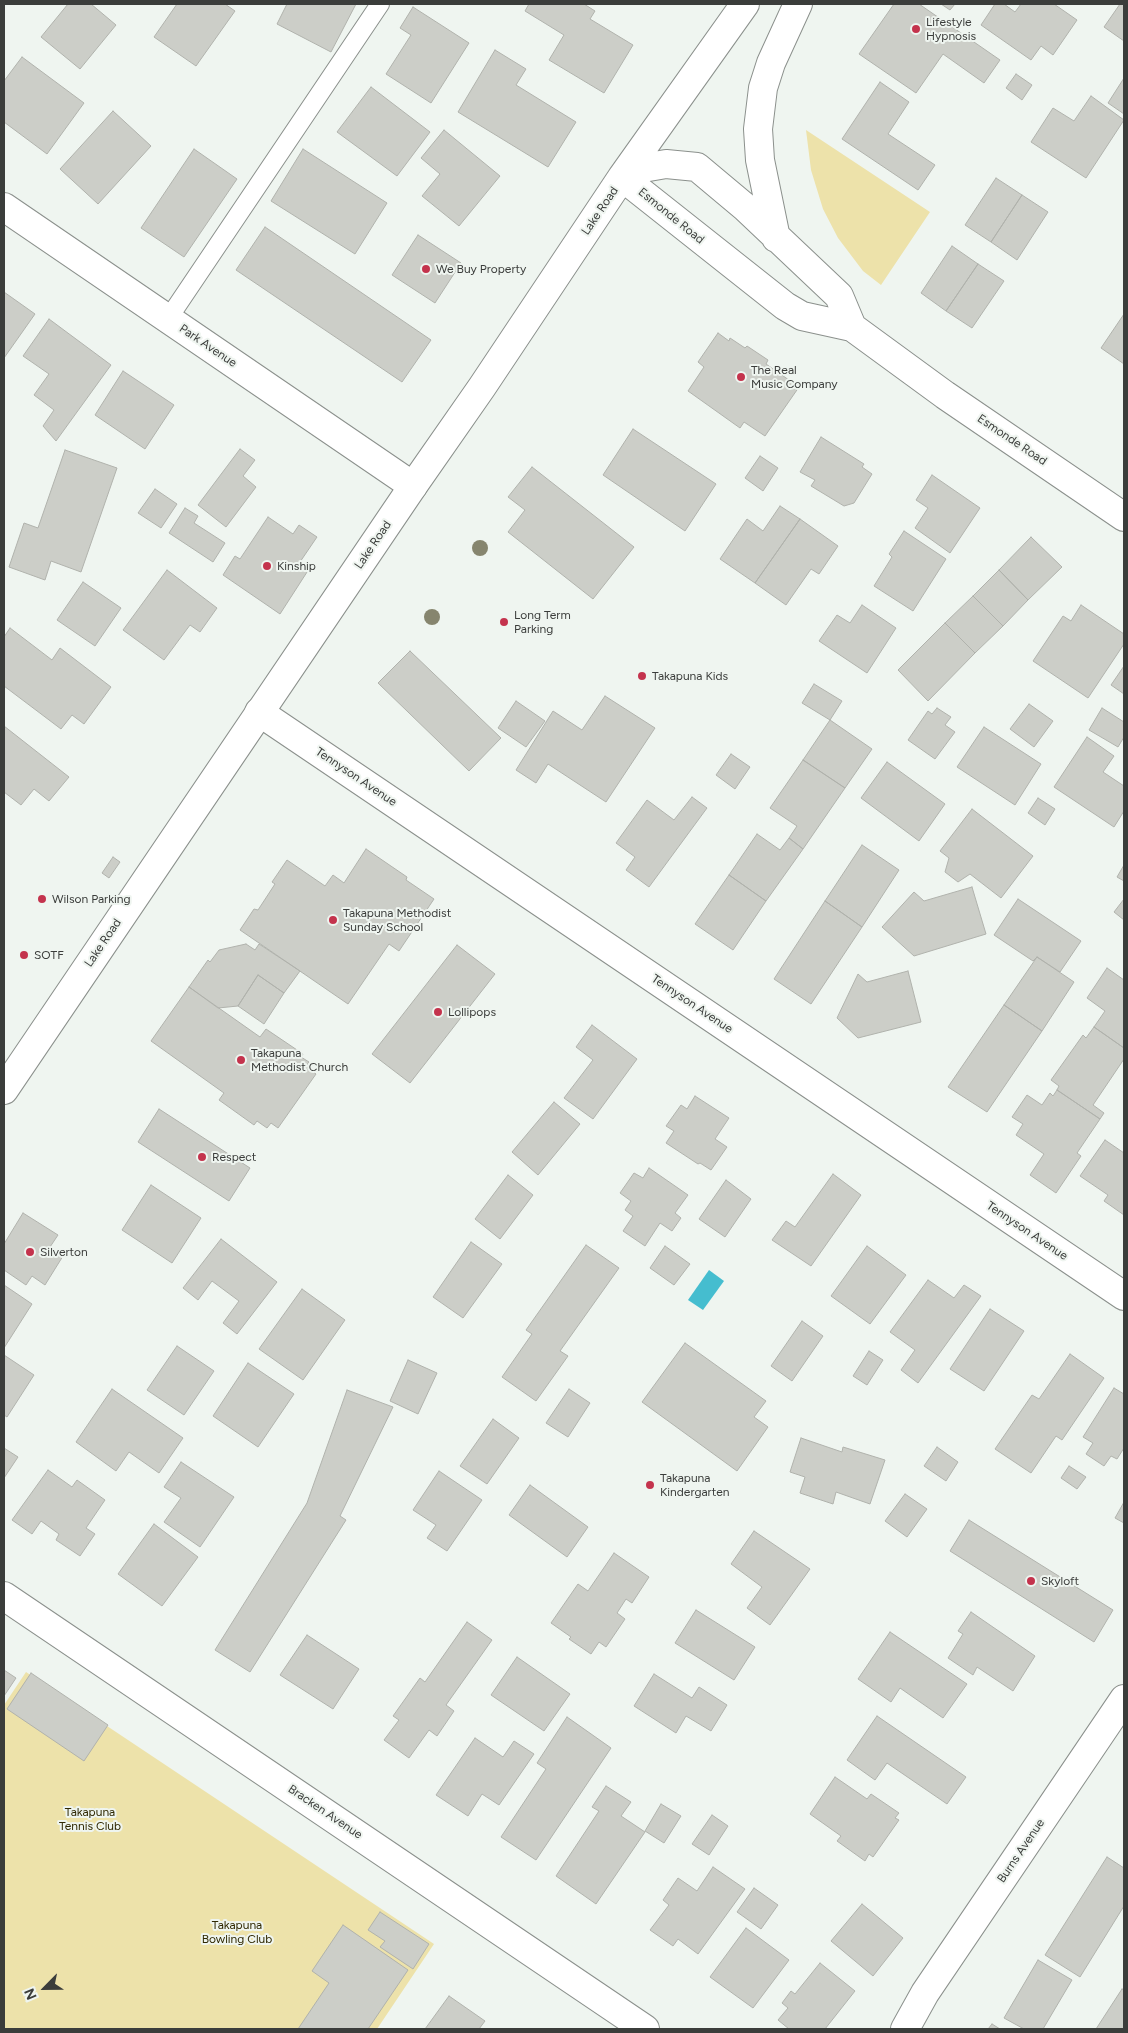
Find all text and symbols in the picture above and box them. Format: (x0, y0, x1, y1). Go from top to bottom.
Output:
place label: Lifestyle Hypnosis (926, 15, 976, 43)
marker: Lifestyle Hypnosis (910, 23, 922, 35)
street label: Lake Road (579, 184, 621, 238)
street label: Esmonde Road (635, 185, 707, 247)
place label: We Buy Property (436, 262, 526, 276)
marker: We Buy Property (420, 263, 432, 275)
street label: Park Avenue (176, 321, 240, 371)
place label: The Real Music Company (751, 363, 838, 391)
marker: The Real Music Company (735, 371, 747, 383)
street label: Esmonde Road (975, 411, 1049, 469)
street label: Lake Road (352, 518, 394, 572)
place label: Kinship (277, 559, 316, 573)
marker: Kinship (261, 560, 273, 572)
place label: Long Term Parking (514, 608, 571, 636)
marker: Long Term Parking (498, 616, 510, 628)
place label: Takapuna Kids (652, 669, 728, 683)
marker: Takapuna Kids (636, 670, 648, 682)
street label: Tennyson Avenue (313, 745, 399, 809)
place label: Wilson Parking (52, 892, 131, 906)
marker: Wilson Parking (36, 893, 48, 905)
place label: Takapuna Methodist Sunday School (343, 906, 451, 934)
marker: Takapuna Methodist Sunday School (327, 914, 339, 926)
street label: Lake Road (82, 916, 124, 970)
place label: SOTF (34, 948, 64, 962)
marker: SOTF (18, 949, 30, 961)
street label: Tennyson Avenue (649, 972, 735, 1036)
place label: Lollipops (448, 1005, 496, 1019)
marker: Lollipops (432, 1006, 444, 1018)
place label: Takapuna Methodist Church (251, 1046, 348, 1074)
marker: Takapuna Methodist Church (235, 1054, 247, 1066)
place label: Respect (212, 1150, 256, 1164)
marker: Respect (196, 1151, 208, 1163)
street label: Tennyson Avenue (984, 1199, 1070, 1263)
place label: Silverton (40, 1245, 88, 1259)
marker: Silverton (24, 1246, 36, 1258)
place label: Takapuna Kindergarten (660, 1471, 729, 1499)
marker: Takapuna Kindergarten (644, 1479, 656, 1491)
place label: Skyloft (1041, 1574, 1079, 1588)
marker: Skyloft (1025, 1575, 1037, 1587)
street label: Bracken Avenue (285, 1782, 365, 1842)
park label: Takapuna Tennis Club (59, 1805, 121, 1833)
street label: Burns Avenue (994, 1816, 1048, 1886)
park label: Takapuna Bowling Club (202, 1918, 272, 1946)
north arrow (20, 1963, 70, 2013)
text: N (21, 1986, 41, 2002)

